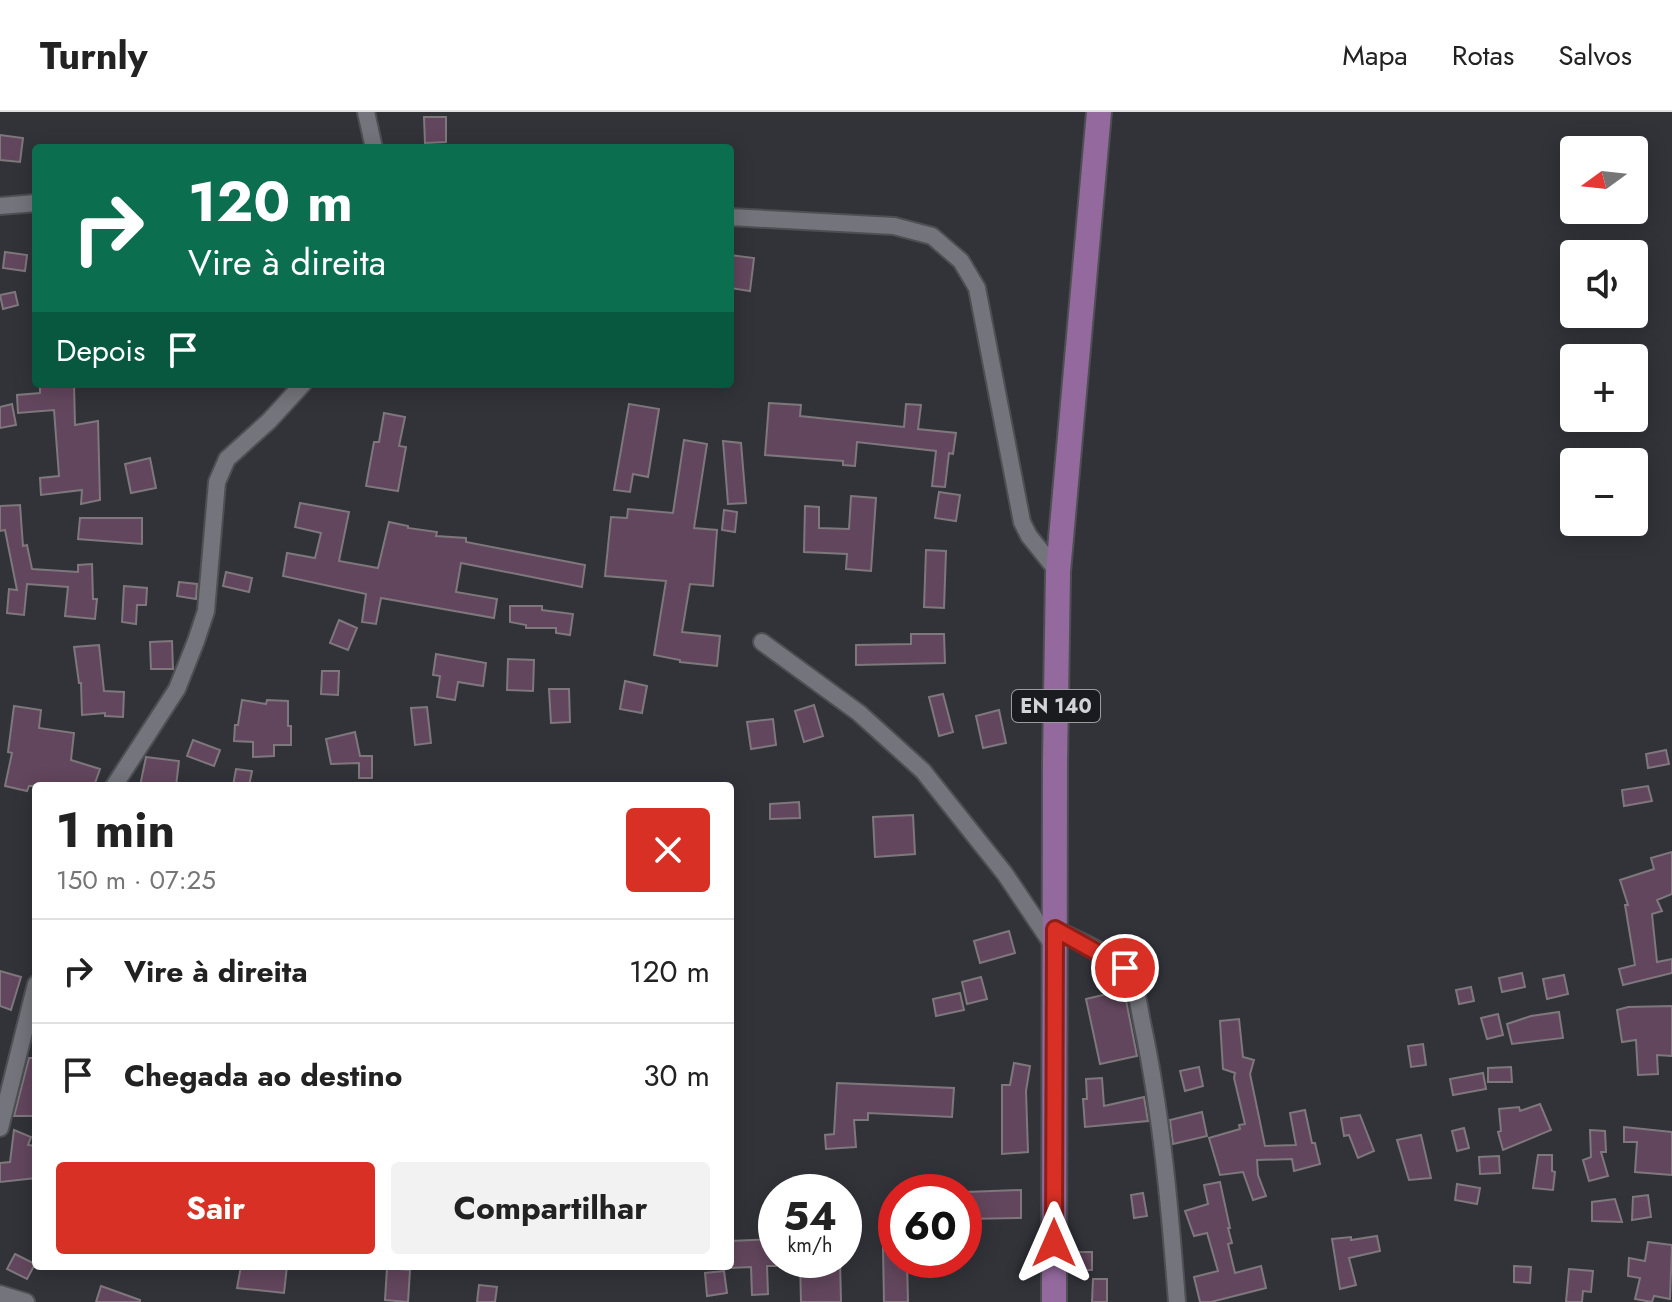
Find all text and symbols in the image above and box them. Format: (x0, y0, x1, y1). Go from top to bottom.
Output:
text: Turnly (40, 28, 148, 83)
text: Mapa (1342, 35, 1408, 76)
text: Rotas (1452, 35, 1514, 76)
text: Salvos (1558, 35, 1632, 76)
north arrow (1560, 136, 1648, 224)
map controls (1560, 136, 1648, 536)
text: 120 m (188, 161, 353, 242)
icon: right (56, 176, 160, 280)
text: Vire à direita (188, 236, 386, 288)
button: sound (1560, 240, 1648, 328)
icon: arrive (161, 328, 205, 372)
text: Depois (56, 329, 145, 372)
button: + (1560, 344, 1648, 432)
button: − (1560, 448, 1648, 536)
road number: EN 140 (1012, 690, 1100, 722)
text: 1 min (56, 796, 175, 865)
button: close (626, 808, 710, 892)
text: 150 m · 07:25 (56, 861, 216, 899)
pin (1091, 934, 1159, 1002)
icon: arrive (1103, 946, 1147, 990)
icon: right (56, 949, 100, 993)
text: Vire à direita (124, 950, 308, 993)
text: 120 m (629, 950, 710, 993)
icon: arrive (56, 1053, 100, 1097)
text: Chegada ao destino (124, 1054, 402, 1097)
text: 30 m (643, 1054, 710, 1097)
button: Sair (56, 1162, 375, 1254)
button: Compartilhar (391, 1162, 710, 1254)
speed limit sign: 60 (878, 1174, 982, 1278)
text: 54 (783, 1187, 837, 1245)
position arrow (1012, 1201, 1096, 1285)
text: km/h (787, 1231, 833, 1260)

